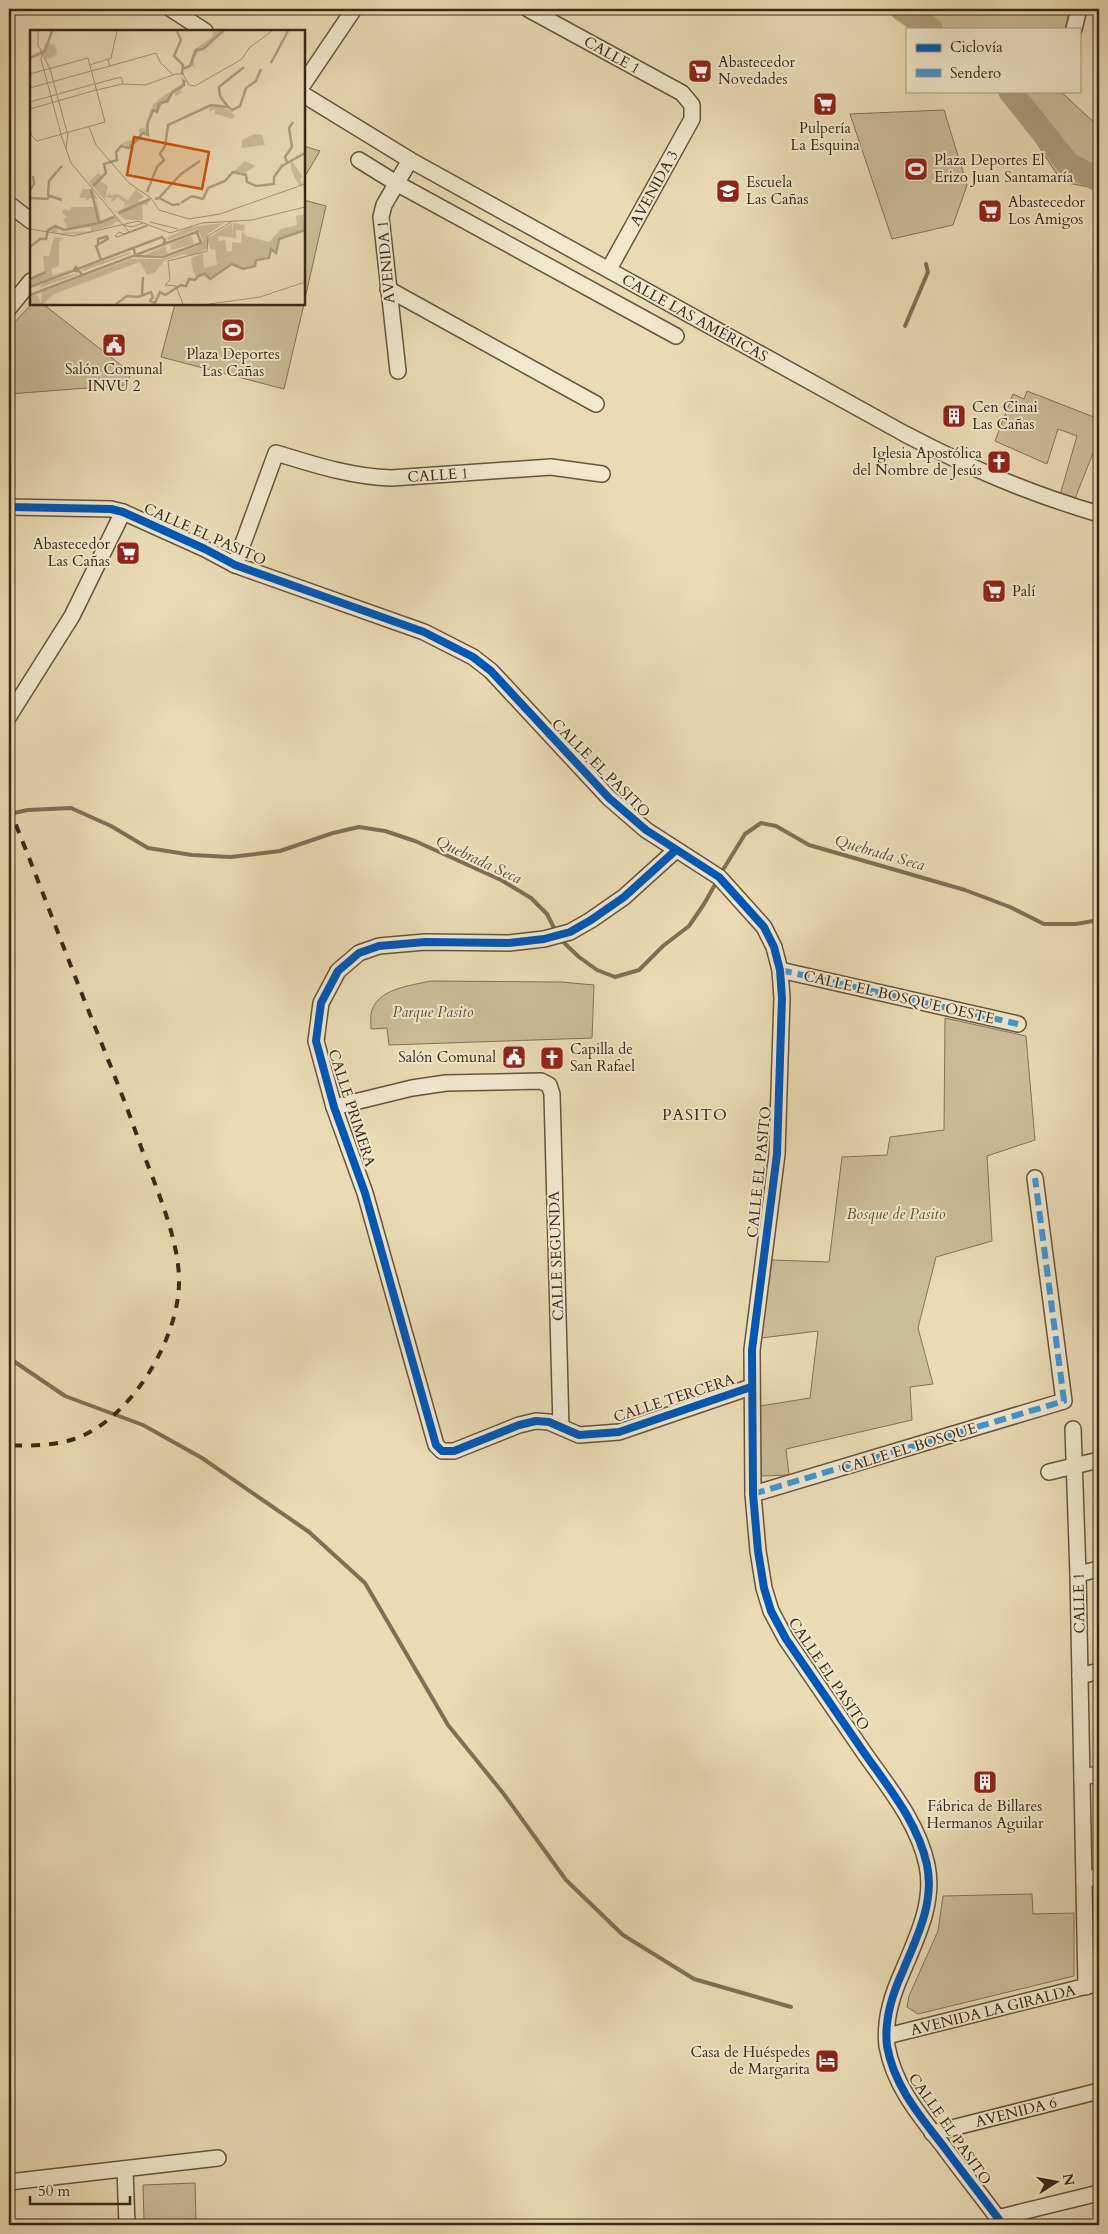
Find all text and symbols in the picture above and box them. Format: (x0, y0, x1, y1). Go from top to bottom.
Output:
legend (906, 28, 1080, 92)
inset map (30, 30, 305, 305)
street label: CALLE 1 (580, 31, 644, 79)
text: Ciclovía (950, 37, 1003, 57)
place label: Abastecedor Novedades (718, 52, 796, 89)
supermarket icon: Abastecedor Novedades (687, 58, 713, 84)
text: Sendero (950, 63, 1001, 83)
supermarket icon: Pulpería La Esquina (812, 91, 838, 117)
place label: Pulpería La Esquina (790, 118, 860, 155)
street label: AVENIDA 3 (625, 147, 683, 229)
place label: Plaza Deportes El Erizo Juan Santamaría (934, 150, 1074, 187)
sports icon: Plaza Deportes El Erizo Juan Santamaría (903, 156, 929, 182)
place label: Escuela Las Cañas (746, 172, 809, 209)
school or university icon: Escuela Las Cañas (715, 178, 741, 204)
place label: Abastecedor Los Amigos (1008, 192, 1086, 229)
supermarket icon: Abastecedor Los Amigos (977, 198, 1003, 224)
street label: AVENIDA 1 (372, 220, 400, 304)
street label: CALLE LAS AMÉRICAS (618, 269, 772, 367)
sports icon: Plaza Deportes Las Cañas (220, 317, 246, 343)
public building icon: Salón Comunal INVU 2 (101, 332, 127, 358)
place label: Plaza Deportes Las Cañas (186, 344, 280, 381)
place label: Salón Comunal INVU 2 (65, 359, 163, 396)
place label: Cen Cinai Las Cañas (972, 397, 1038, 434)
building icon: Cen Cinai Las Cañas (941, 403, 967, 429)
place label: Iglesia Apostólica del Nombre de Jesús (852, 443, 983, 480)
church icon: Iglesia Apostólica del Nombre de Jesús (986, 449, 1012, 475)
street label: CALLE 1 (407, 463, 469, 487)
street label: CALLE EL PASITO (141, 498, 269, 570)
place label: Abastecedor Las Cañas (33, 534, 111, 571)
supermarket icon: Abastecedor Las Cañas (115, 540, 141, 566)
supermarket icon: Palí (981, 578, 1007, 604)
place label: Palí (1012, 581, 1035, 601)
street label: CALLE EL PASITO (547, 714, 655, 822)
water label: Quebrada Seca (432, 830, 525, 889)
water label: Quebrada Seca (832, 830, 927, 876)
street label: CALLE EL BOSQUE OESTE (802, 965, 996, 1029)
park label: Parque Pasito (393, 1002, 473, 1022)
place label: Capilla de San Rafael (570, 1039, 635, 1076)
public building icon: Salón Comunal (501, 1044, 527, 1070)
church icon: Capilla de San Rafael (539, 1045, 565, 1071)
street label: CALLE PRIMERA (324, 1047, 381, 1170)
place label: Salón Comunal (398, 1047, 496, 1067)
district label: PASITO (662, 1104, 728, 1126)
street label: CALLE EL PASITO (742, 1105, 776, 1239)
street label: CALLE SEGUNDA (544, 1190, 568, 1321)
park label: Bosque de Pasito (846, 1204, 946, 1224)
street label: CALLE TERCERA (611, 1369, 737, 1427)
street label: CALLE EL BOSQUE (839, 1418, 979, 1478)
street label: CALLE 1 (1068, 1572, 1090, 1634)
street label: CALLE EL PASITO (784, 1614, 874, 1734)
building icon: Fábrica de Billares Hermanos Aguilar (972, 1769, 998, 1795)
place label: Fábrica de Billares Hermanos Aguilar (927, 1796, 1044, 1833)
street label: AVENIDA LA GIRALDA (908, 1980, 1078, 2040)
place label: Casa de Huéspedes de Margarita (690, 2042, 811, 2079)
hotel icon: Casa de Huéspedes de Margarita (814, 2048, 840, 2074)
street label: CALLE EL PASITO (904, 2069, 996, 2189)
street label: AVENIDA 6 (973, 2092, 1059, 2132)
north arrow (1030, 2156, 1080, 2206)
text: N (1058, 2172, 1079, 2187)
scale bar (30, 2174, 130, 2206)
text: 50 m (38, 2181, 70, 2201)

